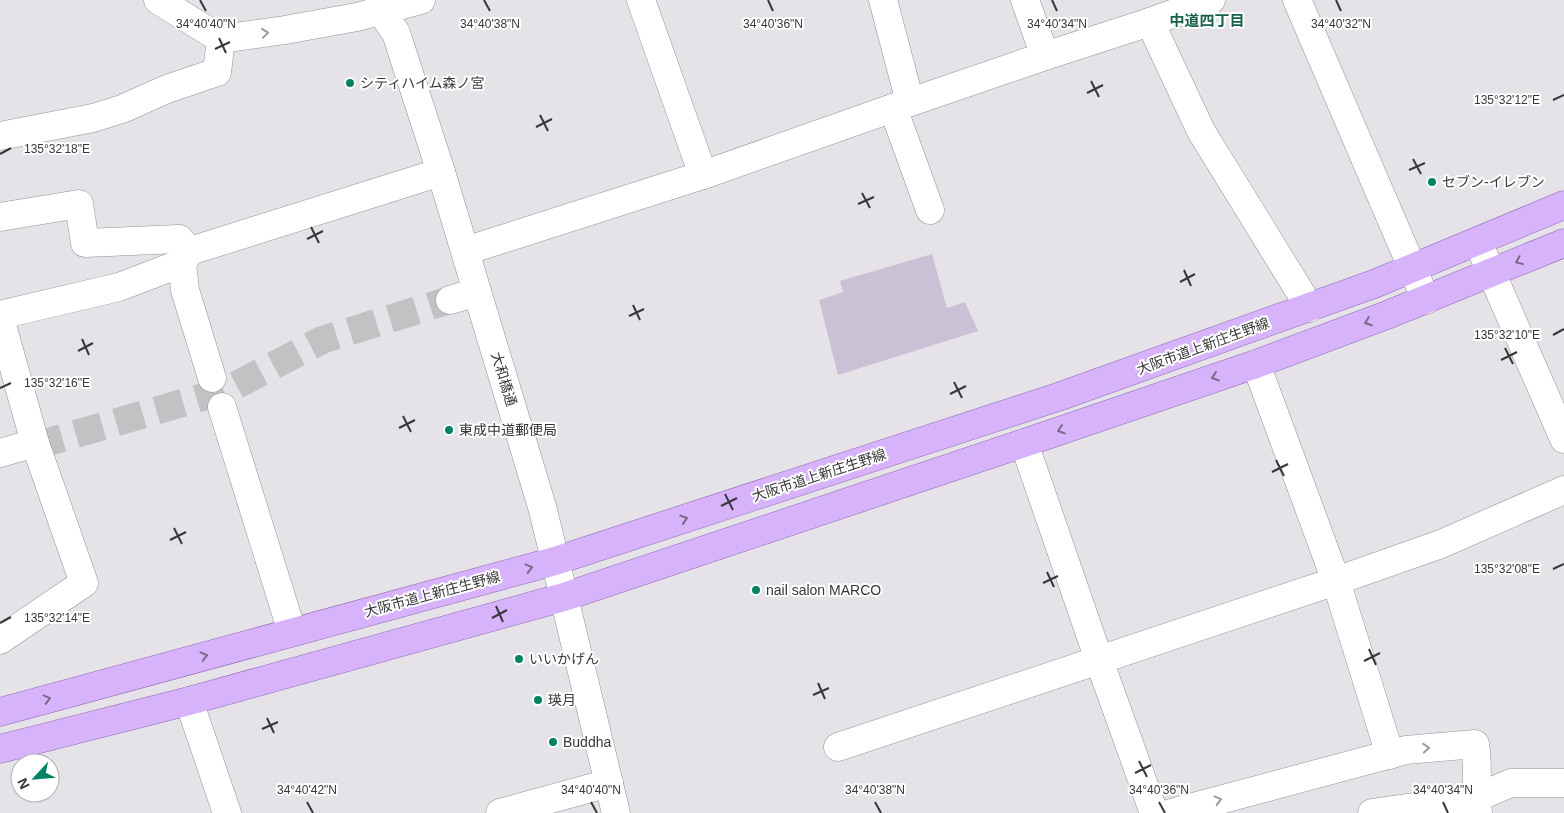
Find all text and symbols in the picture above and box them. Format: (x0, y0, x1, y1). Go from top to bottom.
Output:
district label: 中道四丁目 (1169, 12, 1245, 29)
text: 34°40'40"N (176, 17, 236, 31)
text: 34°40'38"N (460, 17, 520, 31)
text: 34°40'36"N (743, 17, 803, 31)
text: 34°40'34"N (1027, 17, 1087, 31)
text: 34°40'32"N (1311, 17, 1371, 31)
one-way arrow (262, 28, 270, 39)
place label: シティハイム森ノ宮 (360, 75, 485, 91)
marker: シティハイム森ノ宮 (344, 77, 356, 89)
text: 135°32'12"E (1474, 93, 1540, 107)
text: 135°32'18"E (24, 142, 90, 156)
place label: セブン-イレブン (1442, 174, 1545, 190)
marker: セブン-イレブン (1426, 176, 1438, 188)
one-way arrow (1515, 255, 1524, 266)
street label: 大阪市道上新庄生野線 (1134, 315, 1272, 377)
one-way arrow (1364, 316, 1373, 326)
text: 135°32'10"E (1474, 328, 1540, 342)
street label: 大和橋通 (488, 350, 520, 408)
one-way arrow (1212, 372, 1220, 382)
text: 135°32'16"E (24, 376, 90, 390)
place label: 東成中道郵便局 (459, 422, 557, 438)
marker: 東成中道郵便局 (443, 424, 455, 436)
one-way arrow (1058, 424, 1066, 434)
street label: 大阪市道上新庄生野線 (750, 446, 888, 504)
one-way arrow (680, 515, 688, 525)
text: 135°32'08"E (1474, 562, 1540, 576)
one-way arrow (525, 563, 534, 574)
street label: 大阪市道上新庄生野線 (362, 568, 502, 620)
place label: nail salon MARCO (766, 582, 881, 598)
marker: nail salon MARCO (750, 584, 762, 596)
text: 135°32'14"E (24, 611, 90, 625)
place label: いいかげん (529, 651, 599, 667)
one-way arrow (199, 652, 207, 662)
marker: いいかげん (513, 653, 525, 665)
place label: 瑛月 (548, 692, 576, 708)
marker: 瑛月 (532, 694, 544, 706)
one-way arrow (42, 695, 51, 705)
place label: Buddha (563, 734, 611, 750)
marker: Buddha (547, 736, 559, 748)
one-way arrow (1423, 743, 1431, 754)
north arrow (10, 753, 60, 803)
text: N (14, 776, 33, 792)
text: 34°40'42"N (277, 783, 337, 797)
text: 34°40'40"N (561, 783, 621, 797)
text: 34°40'38"N (845, 783, 905, 797)
text: 34°40'36"N (1129, 783, 1189, 797)
text: 34°40'34"N (1413, 783, 1473, 797)
one-way arrow (1213, 796, 1222, 806)

